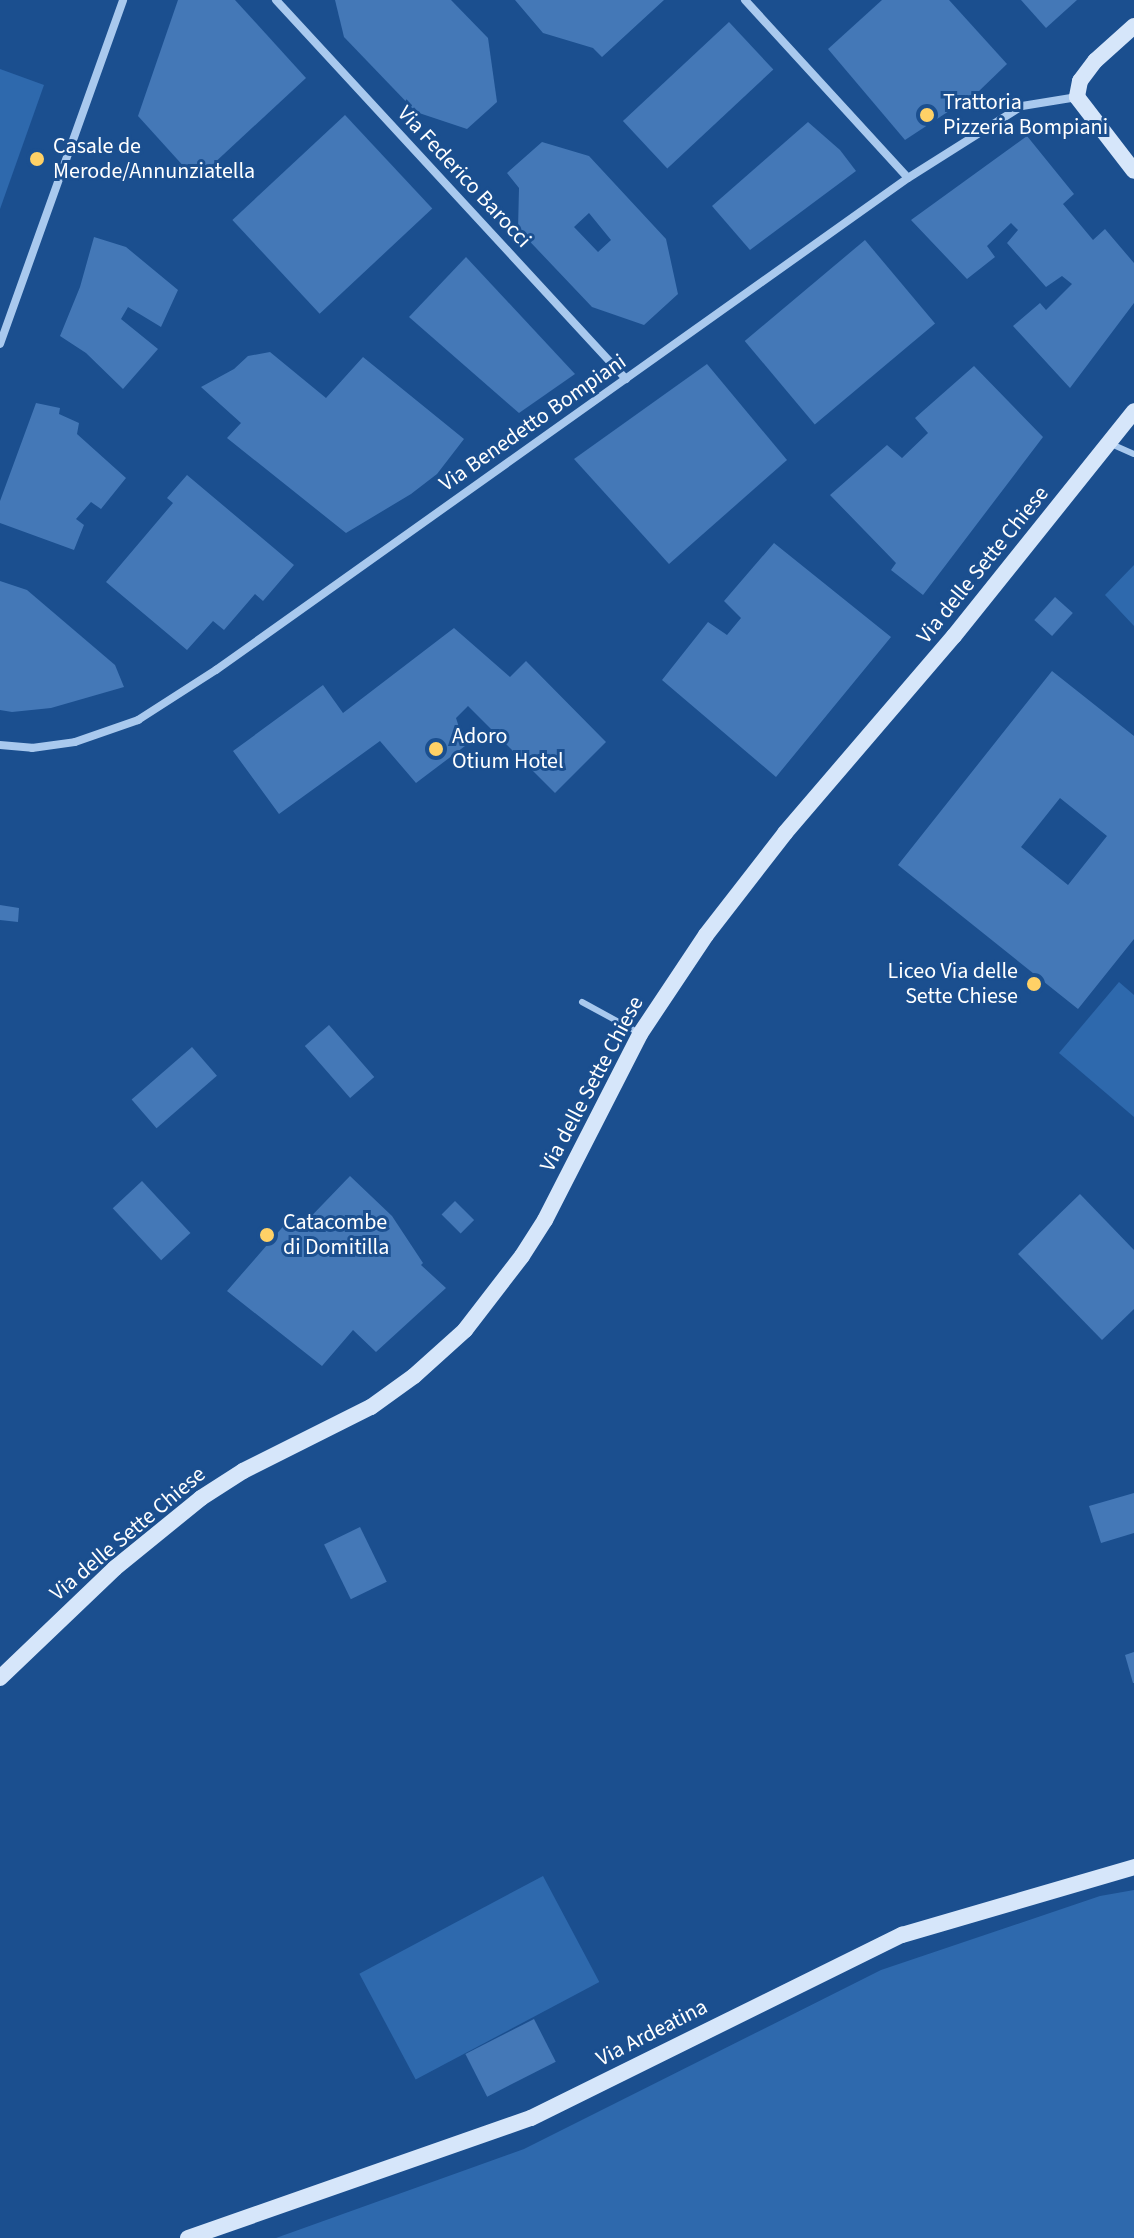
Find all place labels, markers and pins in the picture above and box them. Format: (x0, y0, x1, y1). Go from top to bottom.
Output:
place label: Trattoria Pizzeria Bompiani (943, 89, 1108, 140)
marker: Trattoria Pizzeria Bompiani (918, 106, 936, 124)
place label: Casale de Merode/Annunziatella (53, 133, 255, 184)
marker: Casale de Merode/Annunziatella (28, 150, 46, 168)
place label: Adoro Otium Hotel (452, 723, 564, 774)
marker: Adoro Otium Hotel (427, 740, 445, 758)
place label: Liceo Via delle Sette Chiese (888, 958, 1018, 1010)
marker: Liceo Via delle Sette Chiese (1025, 975, 1043, 993)
place label: Catacombe di Domitilla (283, 1209, 389, 1260)
marker: Catacombe di Domitilla (258, 1226, 276, 1244)

